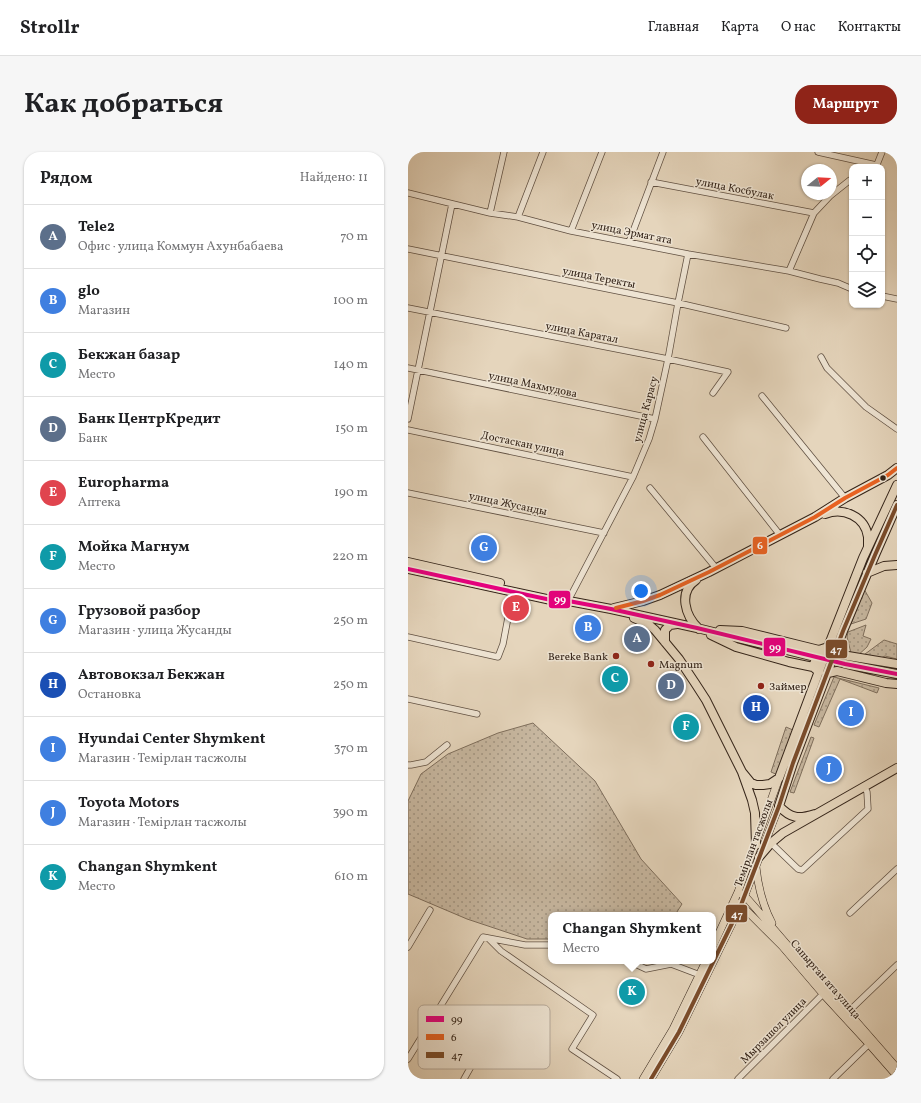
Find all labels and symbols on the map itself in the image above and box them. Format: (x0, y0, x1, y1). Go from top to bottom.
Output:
north arrow (801, 164, 837, 200)
street label: улица Косбулак (694, 175, 775, 204)
street label: улица Эрмат ата (590, 218, 674, 249)
street label: улица Теректы (561, 264, 637, 293)
street label: улица Каратал (544, 319, 619, 348)
street label: улица Махмудова (487, 369, 579, 402)
street label: улица Карасу (630, 375, 663, 444)
street label: Достаскан улица (479, 428, 566, 461)
unlabelled marker (878, 473, 888, 483)
street label: улица Жусанды (467, 489, 548, 520)
pin: G (471, 533, 497, 563)
line badge: 6 (752, 536, 768, 555)
text: 6 (757, 539, 763, 554)
your location (631, 581, 651, 601)
line badge: 99 (548, 590, 571, 609)
pin: E (503, 593, 529, 623)
text: 99 (554, 593, 566, 608)
pin: B (575, 613, 601, 643)
pin: A (624, 624, 650, 654)
line badge: 99 (763, 637, 786, 657)
line badge: 47 (825, 639, 848, 659)
text: 99 (769, 641, 781, 656)
text: 47 (830, 643, 842, 658)
place label: Bereke Bank (548, 650, 608, 665)
marker: Bereke Bank (611, 651, 621, 661)
place label: Magnum (659, 658, 703, 673)
marker: Magnum (646, 659, 656, 669)
pin: C (602, 664, 628, 694)
pin: D (658, 671, 684, 701)
place label: Займер (769, 680, 807, 695)
marker: Займер (756, 681, 766, 691)
pin: H (743, 693, 769, 723)
pin: I (838, 698, 864, 728)
pin: F (673, 712, 699, 742)
pin: J (816, 754, 842, 784)
street label: Темірлан тасжолы (732, 797, 777, 889)
line badge: 47 (725, 904, 748, 923)
text: 47 (731, 908, 743, 923)
street label: Сапырган ата улица (786, 937, 864, 1023)
pin: K (619, 977, 645, 1007)
street label: Мырзашол улица (738, 994, 811, 1067)
legend (418, 1005, 550, 1069)
text: 99 (451, 1013, 463, 1028)
text: 6 (451, 1031, 457, 1046)
text: 47 (451, 1049, 463, 1064)

